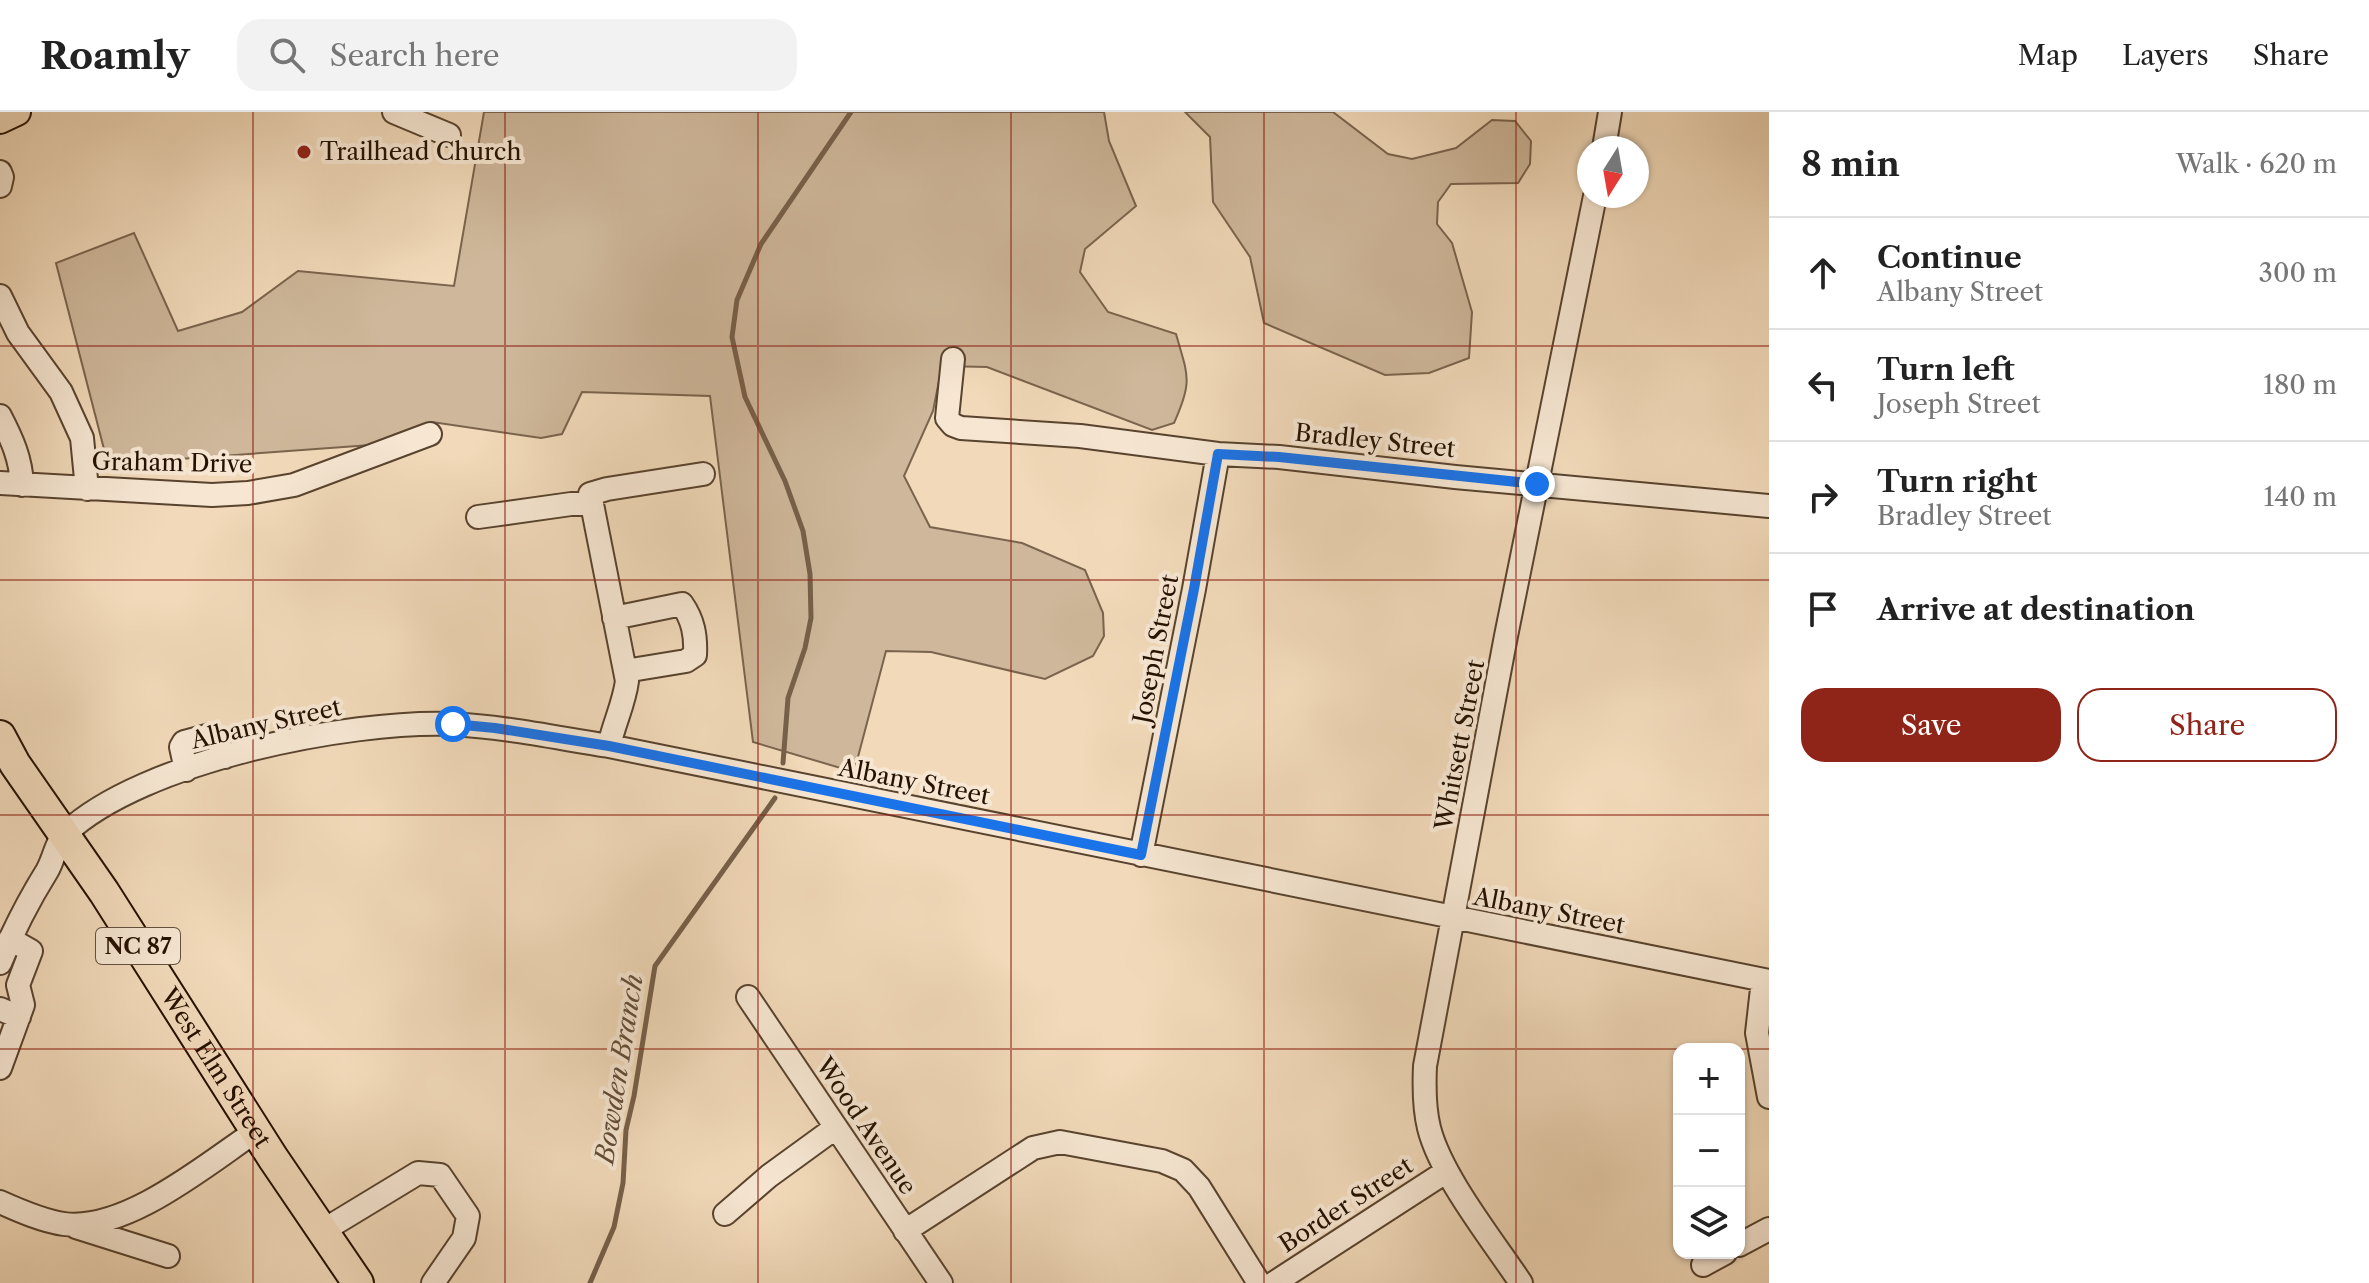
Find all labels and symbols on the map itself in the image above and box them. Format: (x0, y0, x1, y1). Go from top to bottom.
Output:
north arrow (1577, 136, 1649, 208)
place label: Trailhead Church (320, 137, 521, 166)
marker: Trailhead Church (295, 143, 313, 161)
street label: Bradley Street (1293, 418, 1457, 463)
street label: Graham Drive (91, 447, 253, 478)
route end (1519, 466, 1555, 502)
street label: Joseph Street (1126, 572, 1184, 730)
street label: Whitsett Street (1429, 657, 1490, 834)
street label: Albany Street (187, 692, 344, 755)
route start (435, 706, 471, 742)
street label: Albany Street (835, 752, 993, 810)
street label: Albany Street (1470, 881, 1628, 939)
road number: NC 87 (96, 928, 180, 964)
water label: Bowden Branch (588, 972, 650, 1168)
street label: West Elm Street (154, 982, 278, 1153)
street label: Wood Avenue (809, 1051, 923, 1200)
street label: Border Street (1274, 1150, 1418, 1259)

